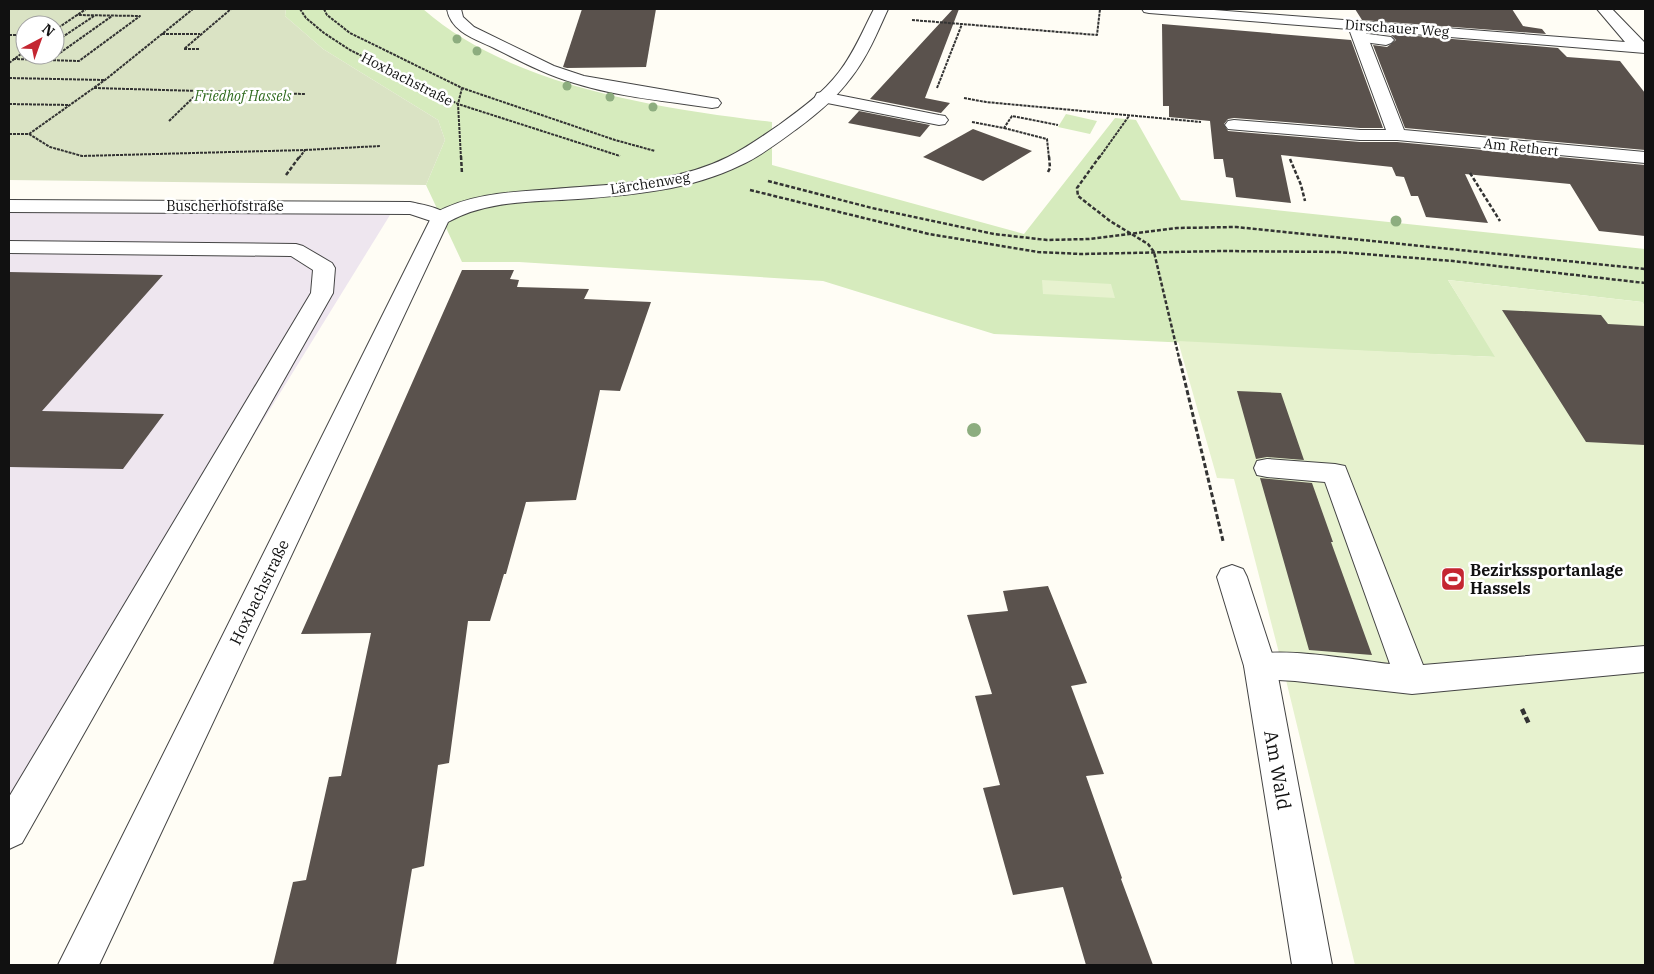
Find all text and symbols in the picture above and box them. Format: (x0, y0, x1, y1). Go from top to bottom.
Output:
north arrow (15, 15, 65, 65)
street label: Dirschauer Weg (1344, 15, 1450, 41)
text: N (38, 20, 59, 41)
street label: Hoxbachstraße (358, 48, 456, 110)
park label: Friedhof Hassels (194, 87, 292, 105)
street label: Am Rethert (1483, 134, 1559, 160)
street label: Lärchenweg (609, 168, 691, 198)
street label: Buscherhofstraße (166, 197, 284, 215)
street label: Hoxbachstraße (225, 536, 293, 648)
place label: Bezirkssportanlage Hassels (1470, 560, 1623, 598)
sports icon: Bezirkssportanlage Hassels (1440, 566, 1466, 592)
street label: Am Wald (1259, 728, 1297, 812)

